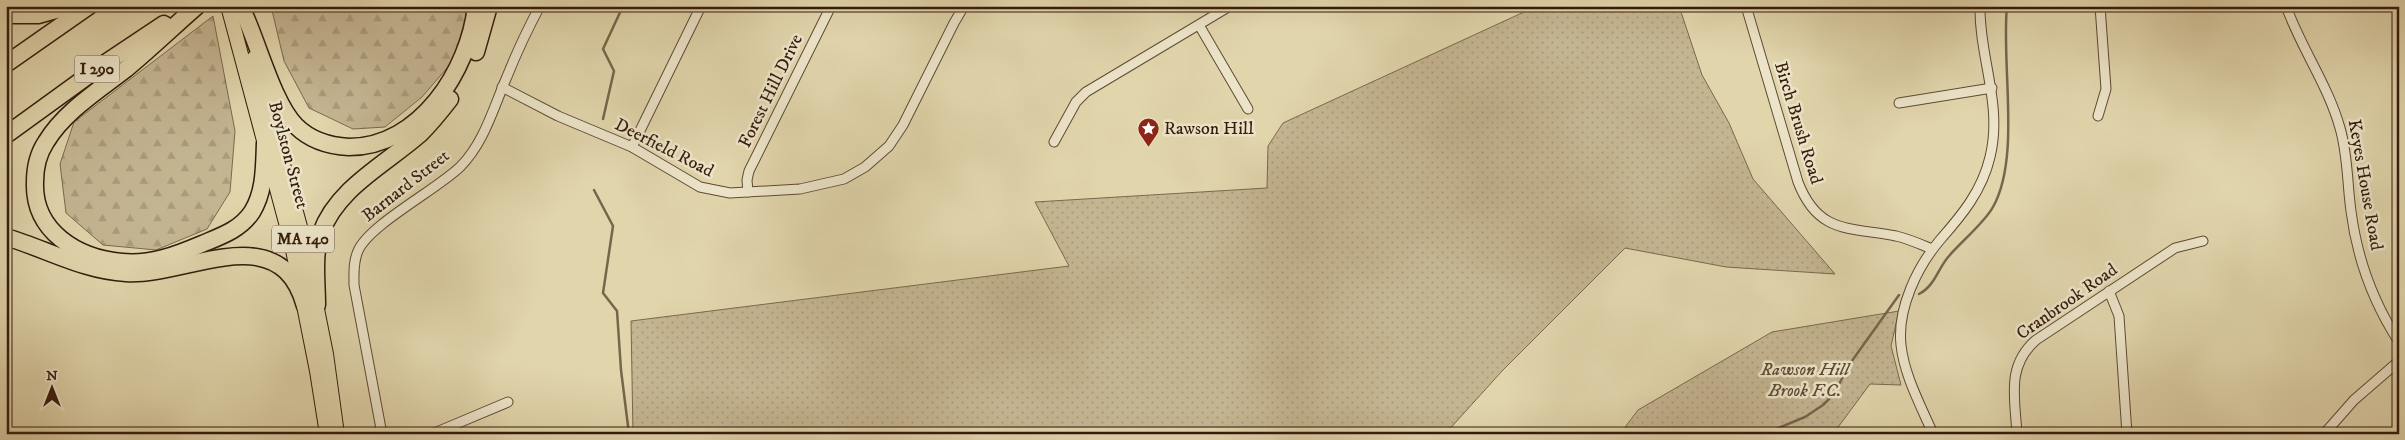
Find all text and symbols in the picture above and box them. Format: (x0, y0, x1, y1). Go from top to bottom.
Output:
street label: Forest Hill Drive (734, 31, 808, 151)
road number: I 290 (74, 56, 120, 82)
street label: Birch Brush Road (1769, 59, 1827, 187)
street label: Boylston Street (263, 99, 313, 211)
street label: Deerfield Road (611, 114, 717, 182)
place icon: Rawson Hill (1136, 117, 1160, 148)
place label: Rawson Hill (1164, 118, 1254, 140)
street label: Keyes House Road (2343, 118, 2387, 252)
street label: Barnard Street (358, 145, 454, 227)
road number: MA 140 (272, 225, 334, 252)
street label: Cranbrook Road (2012, 259, 2122, 345)
park label: Rawson Hill Brook F.C. (1760, 359, 1851, 402)
north arrow (28, 362, 78, 412)
text: N (46, 367, 58, 385)

